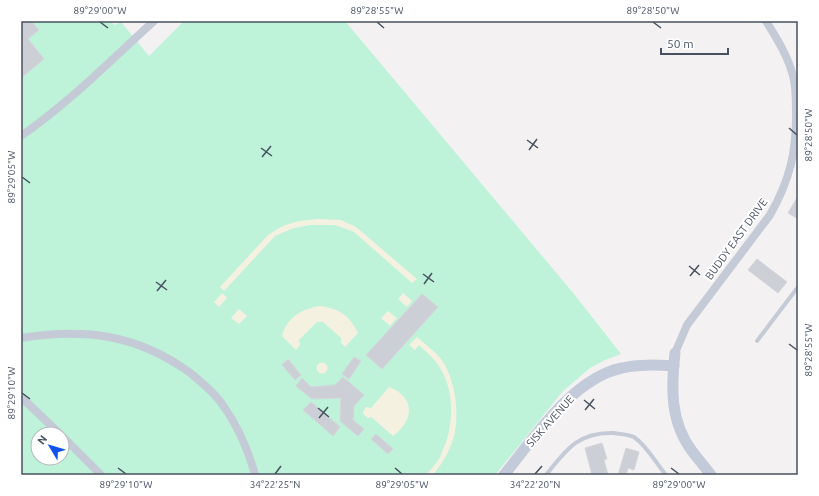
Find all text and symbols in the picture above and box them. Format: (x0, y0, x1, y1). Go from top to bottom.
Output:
text: 89°29'00"W (74, 5, 126, 16)
text: 89°28'55"W (351, 5, 403, 16)
text: 89°28'50"W (627, 5, 679, 16)
scale bar (661, 30, 728, 56)
text: 50 m (667, 37, 694, 50)
text: 89°28'50"W (803, 109, 814, 161)
text: 89°29'05"W (6, 151, 17, 203)
street label: BUDDY EAST DRIVE (703, 196, 769, 282)
text: 89°28'55"W (803, 324, 814, 376)
text: 89°29'10"W (6, 367, 17, 419)
street label: SISK AVENUE (524, 393, 576, 449)
north arrow (30, 426, 70, 466)
text: N (35, 433, 49, 447)
text: 89°29'10"W (100, 479, 152, 490)
text: 34°22'25"N (250, 479, 300, 490)
text: 89°29'05"W (376, 479, 428, 490)
text: 34°22'20"N (510, 479, 560, 490)
text: 89°29'00"W (653, 479, 705, 490)

